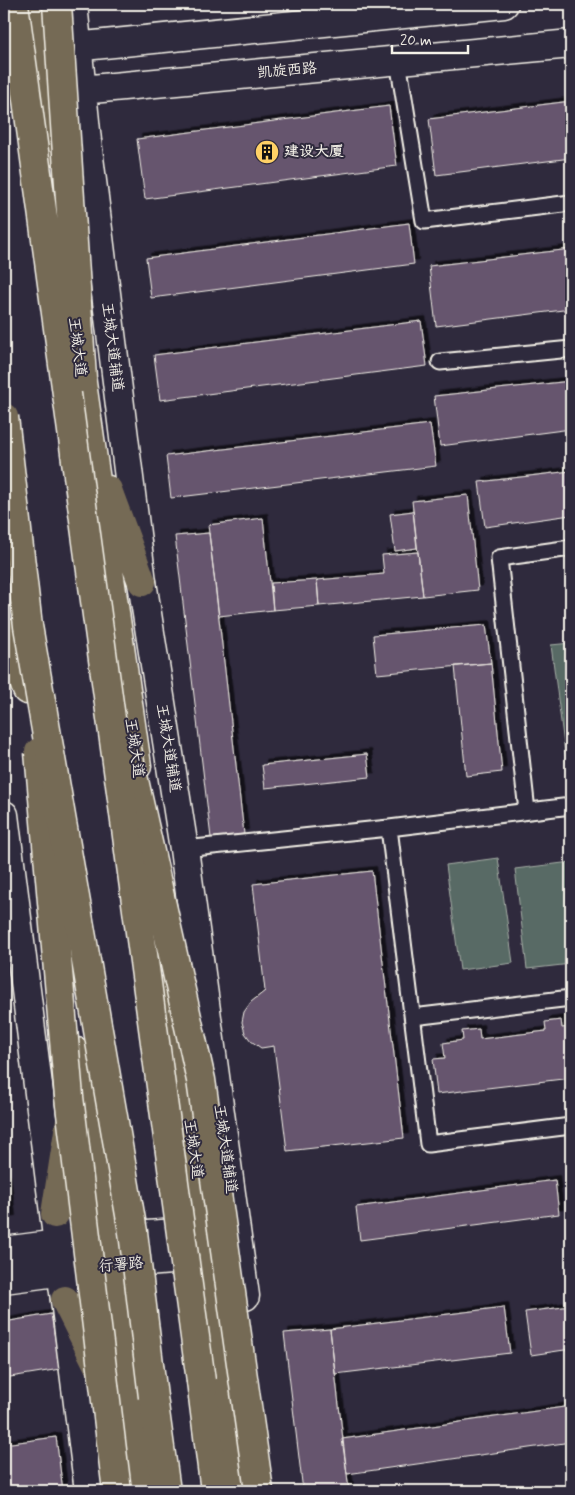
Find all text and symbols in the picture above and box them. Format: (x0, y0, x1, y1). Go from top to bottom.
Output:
scale bar (392, 22, 469, 54)
text: 20 m (400, 31, 432, 51)
street label: 凯旋西路 (256, 58, 318, 84)
building icon: 建设大厦 (254, 139, 280, 165)
place label: 建设大厦 (284, 142, 344, 162)
street label: 王城大道辅道 (97, 301, 127, 393)
street label: 王城大道 (63, 316, 91, 378)
street label: 王城大道辅道 (151, 702, 185, 794)
street label: 王城大道 (120, 717, 148, 779)
street label: 王城大道辅道 (209, 1103, 241, 1195)
street label: 王城大道 (179, 1118, 207, 1180)
street label: 行署路 (98, 1253, 144, 1277)

